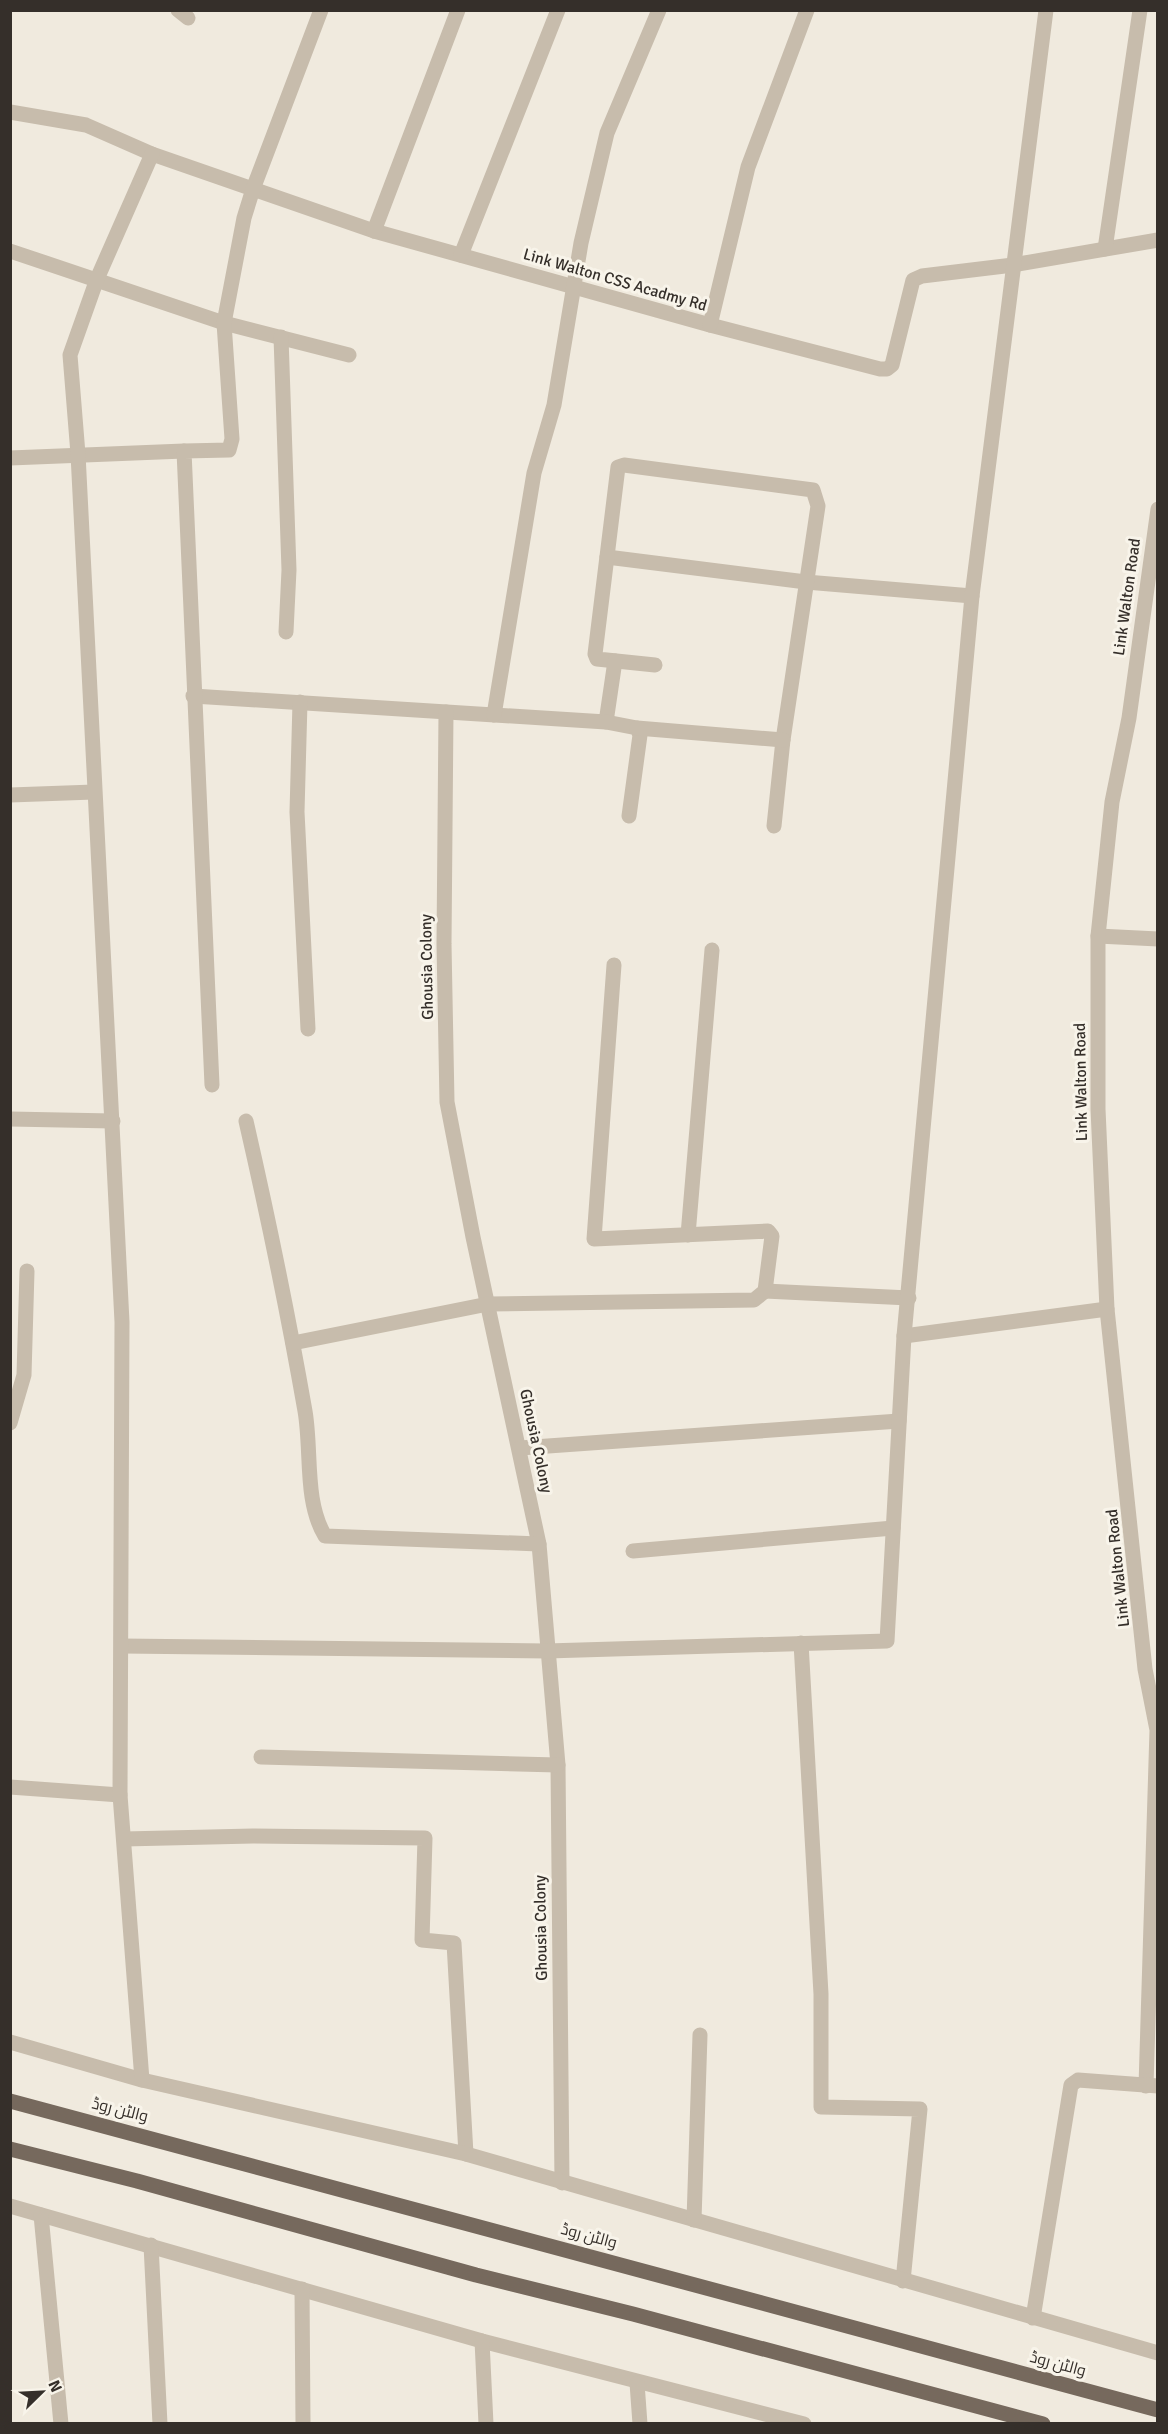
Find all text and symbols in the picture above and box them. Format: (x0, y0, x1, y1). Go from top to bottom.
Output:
street label: Link Walton CSS Acadmy Rd (521, 244, 709, 316)
street label: Link Walton Road (1109, 537, 1145, 657)
street label: Ghousia Colony (416, 913, 438, 1020)
street label: Link Walton Road (1070, 1023, 1092, 1141)
street label: Ghousia Colony (515, 1387, 557, 1495)
street label: Link Walton Road (1102, 1508, 1134, 1628)
street label: Ghousia Colony (530, 1874, 552, 1981)
street label: والٹن روڈ (90, 2093, 150, 2127)
street label: والٹن روڈ (559, 2219, 619, 2253)
street label: والٹن روڈ (1028, 2347, 1088, 2381)
north arrow (12, 2362, 72, 2422)
text: N (43, 2377, 66, 2395)

